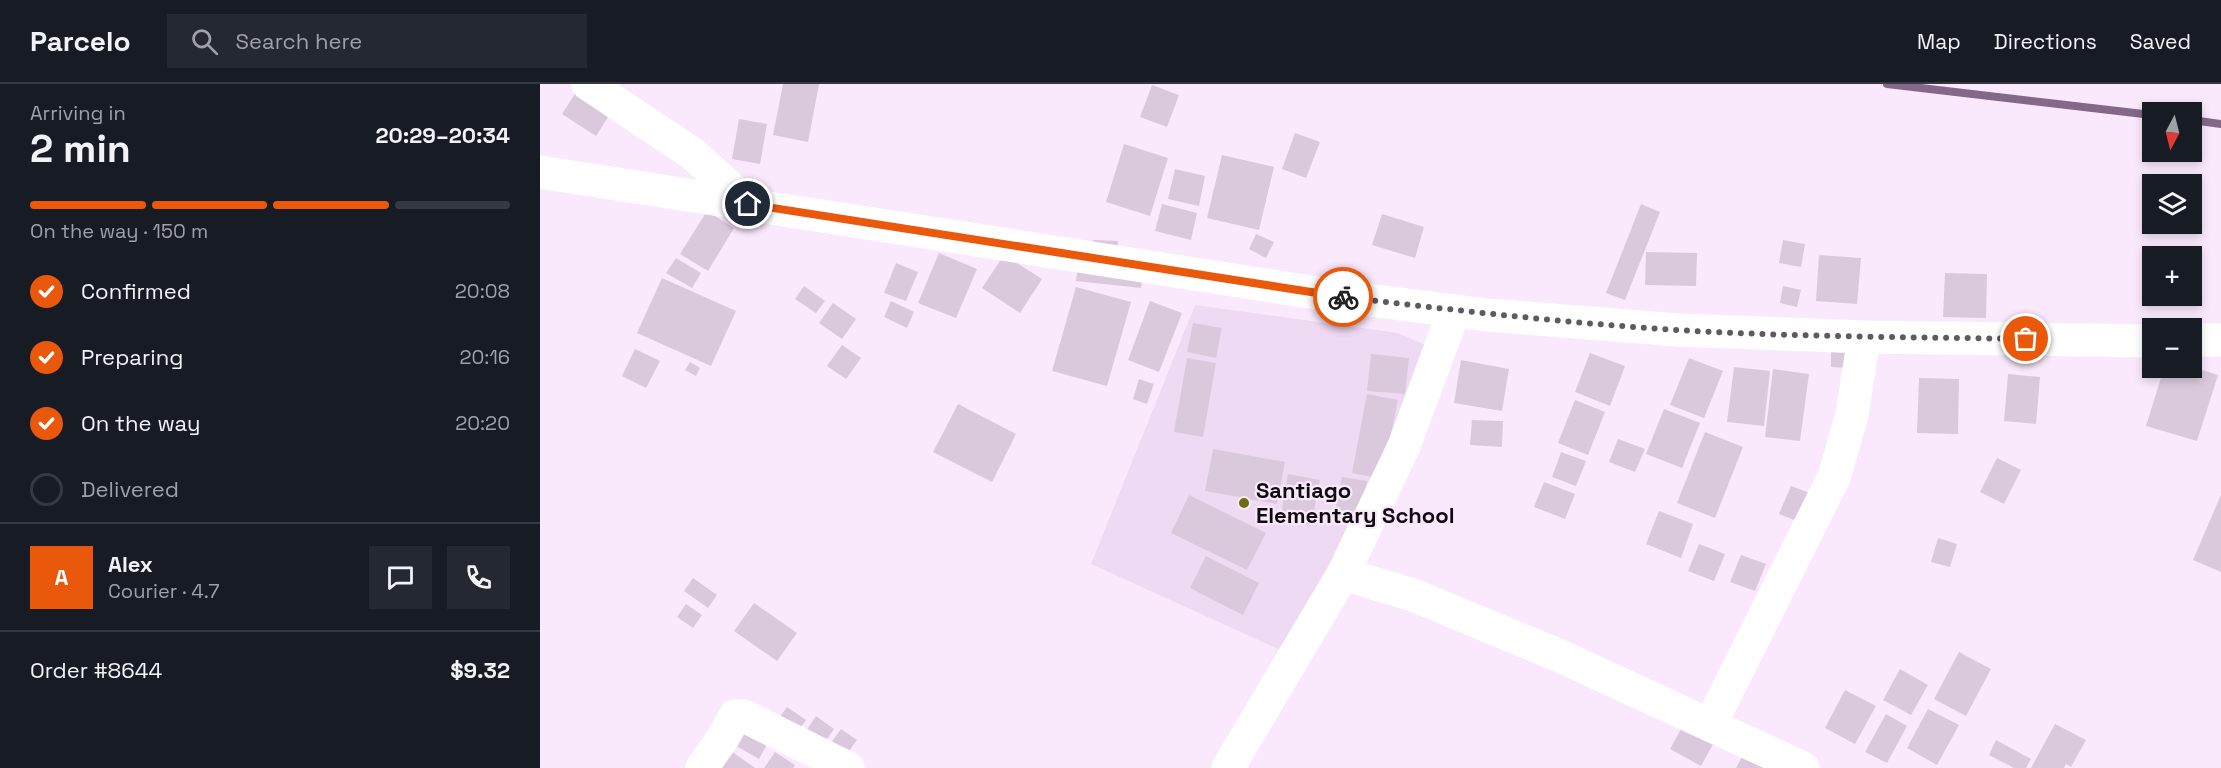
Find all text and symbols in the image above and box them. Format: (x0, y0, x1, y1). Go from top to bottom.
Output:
search box (167, 14, 587, 68)
text: Parcelo (30, 23, 131, 59)
icon: search (188, 25, 221, 58)
text: Search here (236, 27, 362, 55)
text: Map (1917, 28, 1961, 55)
text: Directions (1994, 28, 2097, 55)
text: Saved (2130, 28, 2191, 55)
text: Arriving in (30, 100, 126, 126)
north arrow (2142, 102, 2202, 162)
map controls (2142, 102, 2202, 378)
text: 20:29–20:34 (375, 121, 510, 149)
text: 2 min (30, 124, 131, 173)
button: layers (2142, 174, 2202, 234)
pin (722, 178, 773, 229)
icon: home (731, 187, 764, 220)
text: On the way · 150 m (30, 218, 208, 244)
button: + (2142, 246, 2202, 306)
courier (1313, 267, 1373, 327)
icon: check (30, 275, 63, 308)
text: Confirmed (81, 277, 191, 305)
text: 20:08 (455, 278, 510, 304)
icon: bike (1327, 281, 1360, 314)
pin (2000, 313, 2051, 364)
button: − (2142, 318, 2202, 378)
icon: bag (2009, 322, 2042, 355)
icon: check (30, 341, 63, 374)
text: Preparing (81, 343, 183, 371)
text: 20:16 (459, 344, 510, 370)
icon: check (30, 407, 63, 440)
text: On the way (81, 409, 200, 437)
text: 20:20 (455, 410, 510, 436)
text: Delivered (81, 475, 179, 503)
place label: Santiago Elementary School (1256, 476, 1455, 529)
marker: Santiago Elementary School (1237, 496, 1251, 510)
button: chat (369, 546, 432, 609)
button: phone (447, 546, 510, 609)
text: Alex (108, 550, 153, 578)
text: A (55, 563, 68, 591)
text: Courier · 4.7 (108, 578, 219, 604)
text: Order #8644 (30, 656, 162, 684)
text: $9.32 (450, 656, 510, 684)

